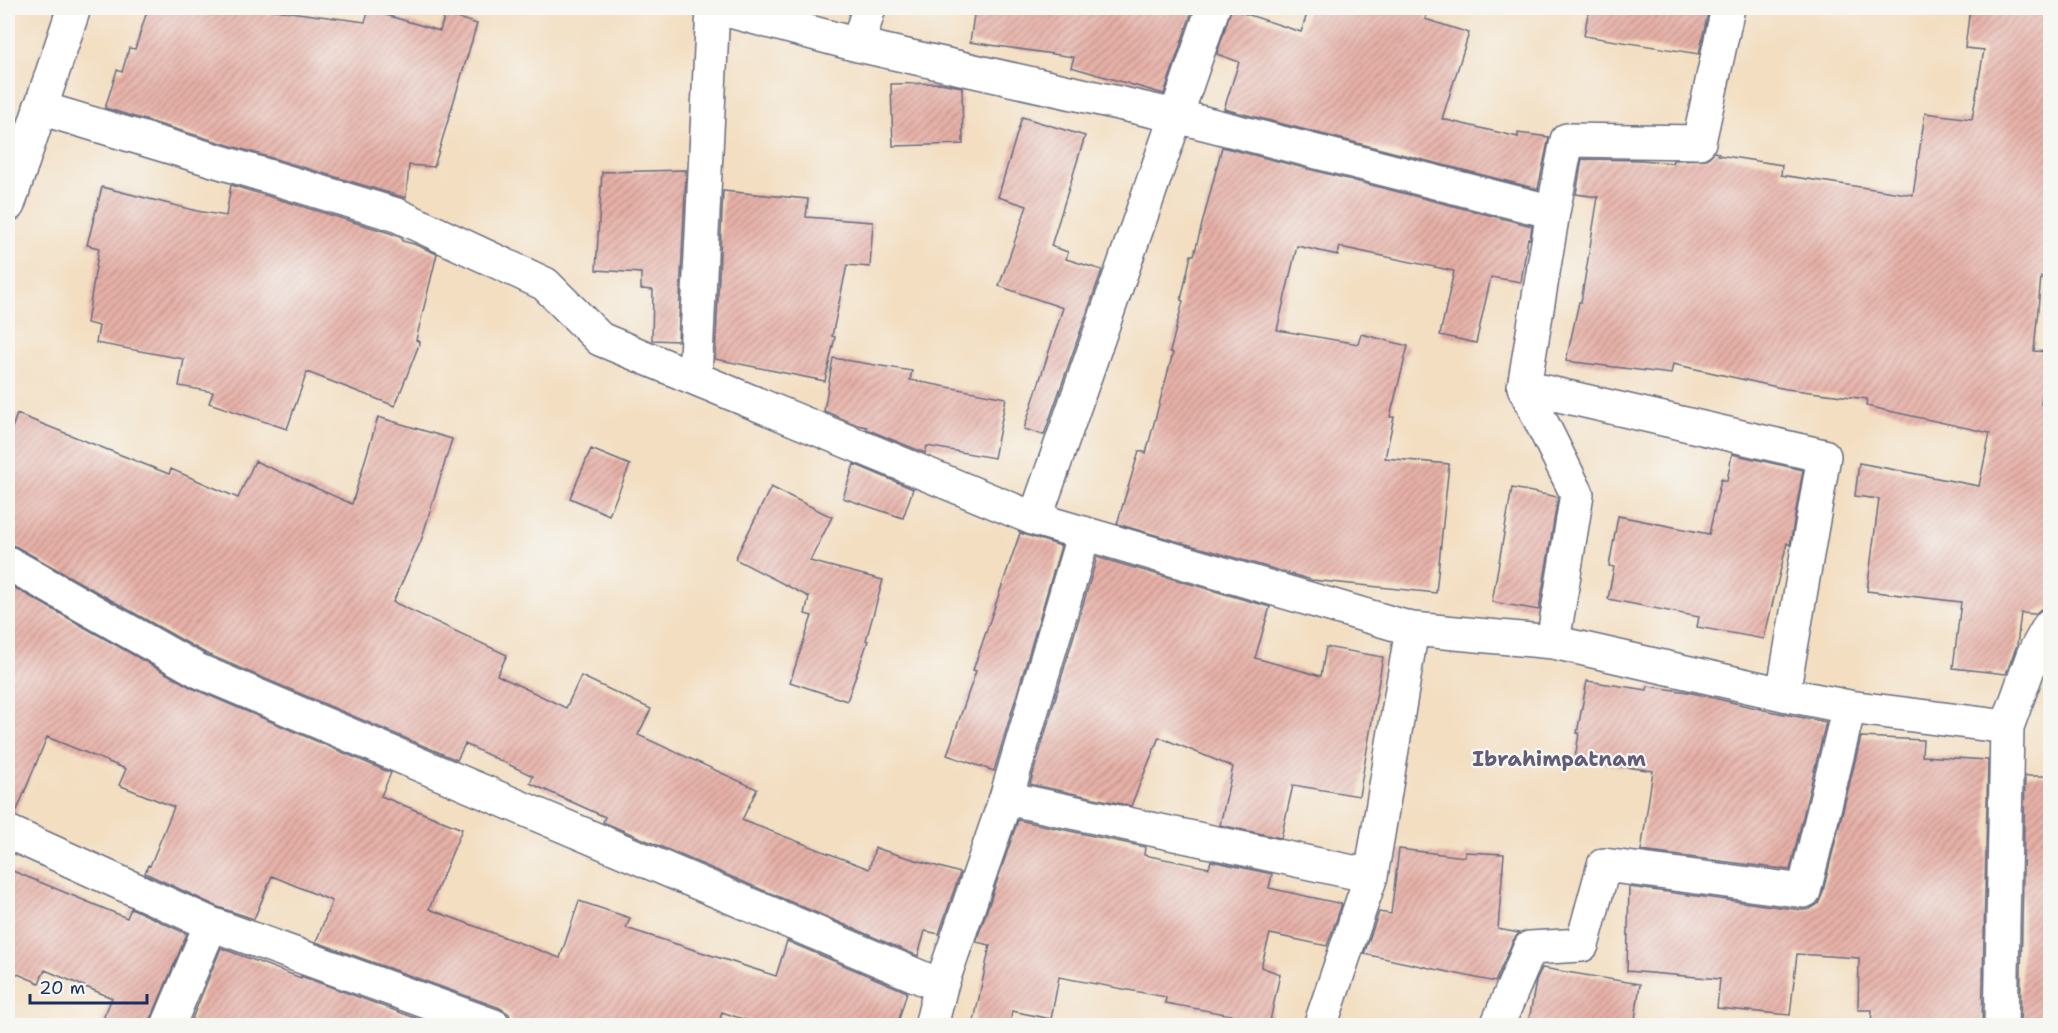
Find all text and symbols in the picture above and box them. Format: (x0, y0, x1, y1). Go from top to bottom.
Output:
district label: Ibrahimpatnam (1472, 745, 1646, 773)
scale bar (30, 967, 147, 1005)
text: 20 m (39, 976, 85, 1000)

